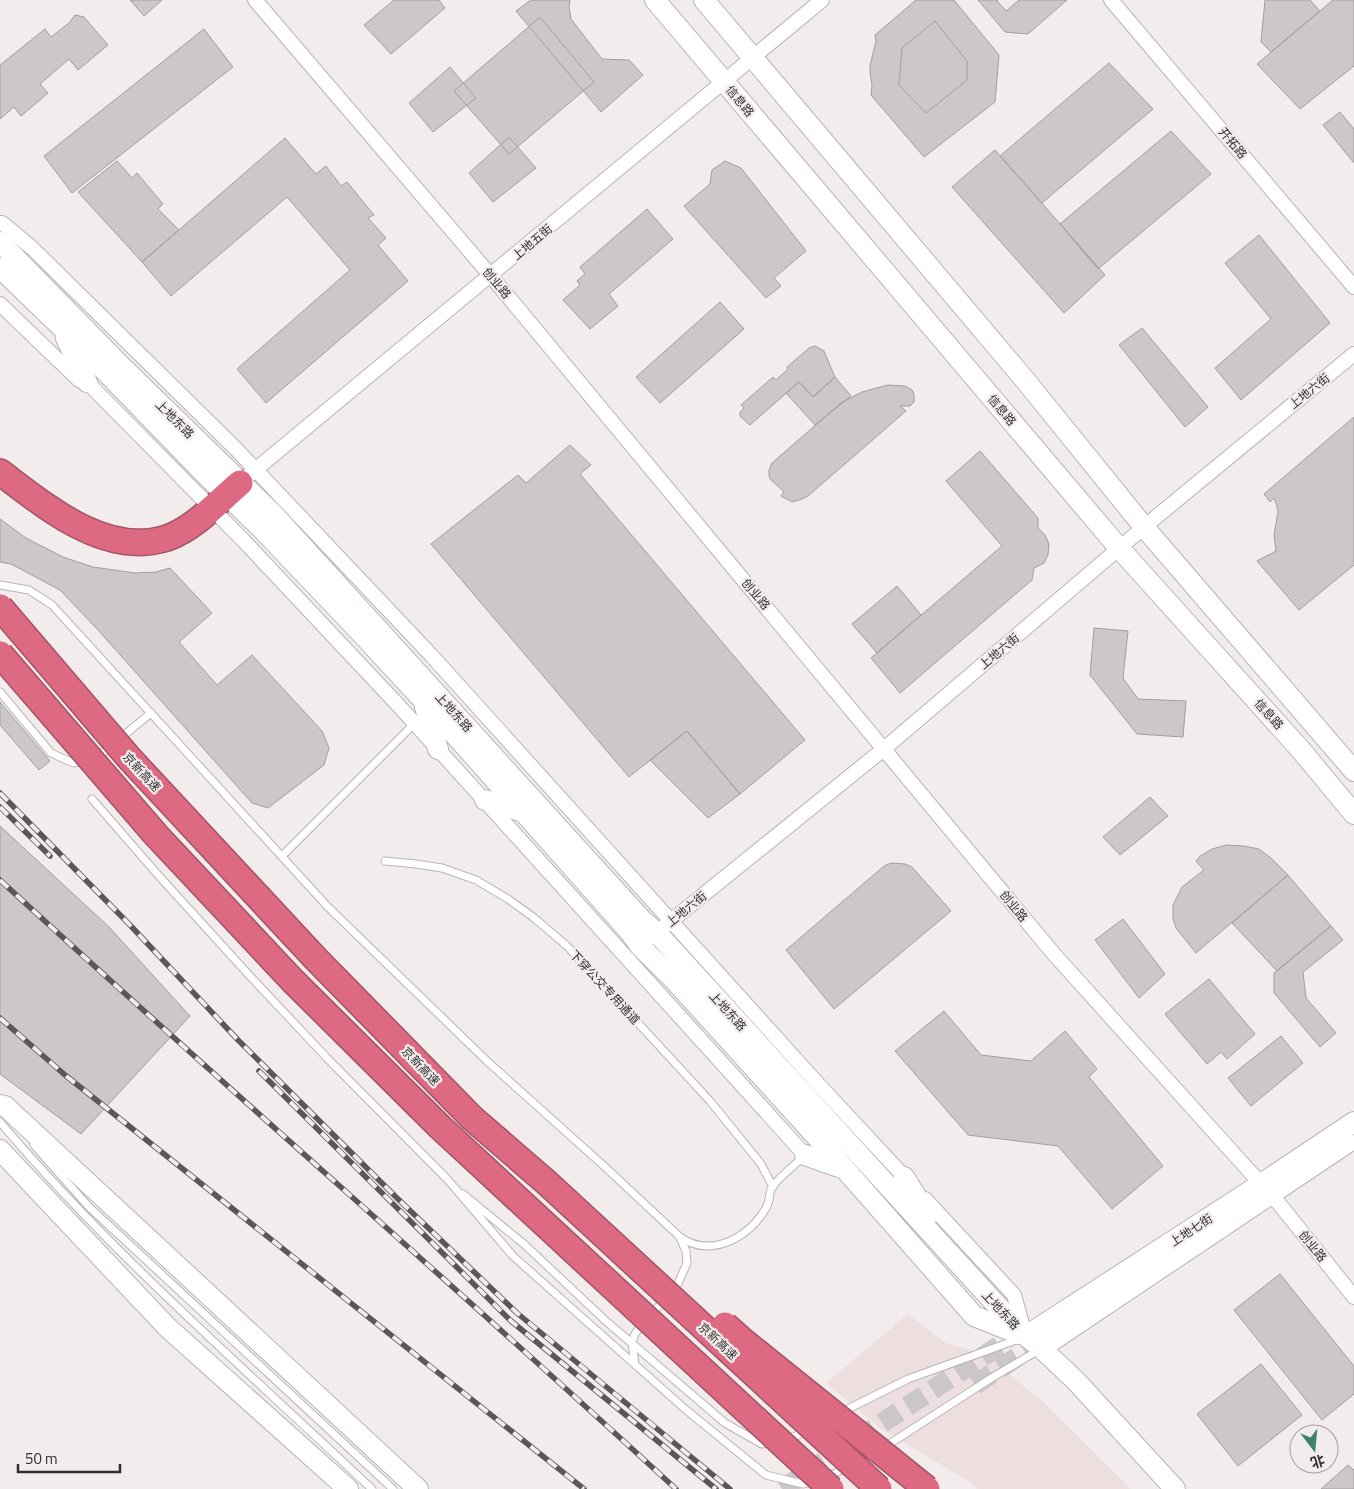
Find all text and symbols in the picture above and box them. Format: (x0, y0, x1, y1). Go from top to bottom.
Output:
street label: 信息路 (721, 81, 759, 121)
street label: 开拓路 (1214, 123, 1252, 163)
street label: 上地五街 (508, 219, 556, 265)
street label: 创业路 (478, 263, 516, 303)
street label: 上地六街 (1284, 369, 1334, 413)
street label: 信息路 (983, 390, 1021, 430)
street label: 上地东路 (151, 395, 199, 443)
street label: 创业路 (737, 574, 775, 614)
street label: 上地六街 (975, 628, 1023, 674)
street label: 上地东路 (431, 688, 477, 736)
street label: 信息路 (1250, 694, 1288, 734)
street label: 京新高速 (119, 748, 165, 796)
street label: 创业路 (995, 886, 1033, 926)
street label: 上地六街 (661, 887, 711, 931)
street label: 下穿公交专用通道 (565, 945, 645, 1029)
street label: 上地东路 (705, 987, 751, 1035)
street label: 京新高速 (397, 1042, 445, 1090)
street label: 上地七街 (1166, 1209, 1216, 1251)
street label: 创业路 (1294, 1226, 1332, 1266)
street label: 上地东路 (978, 1286, 1024, 1334)
street label: 京新高速 (694, 1318, 742, 1364)
north arrow (1289, 1424, 1339, 1474)
scale bar (18, 1442, 120, 1474)
text: 50 m (25, 1447, 58, 1470)
text: 北 (1308, 1450, 1327, 1474)

